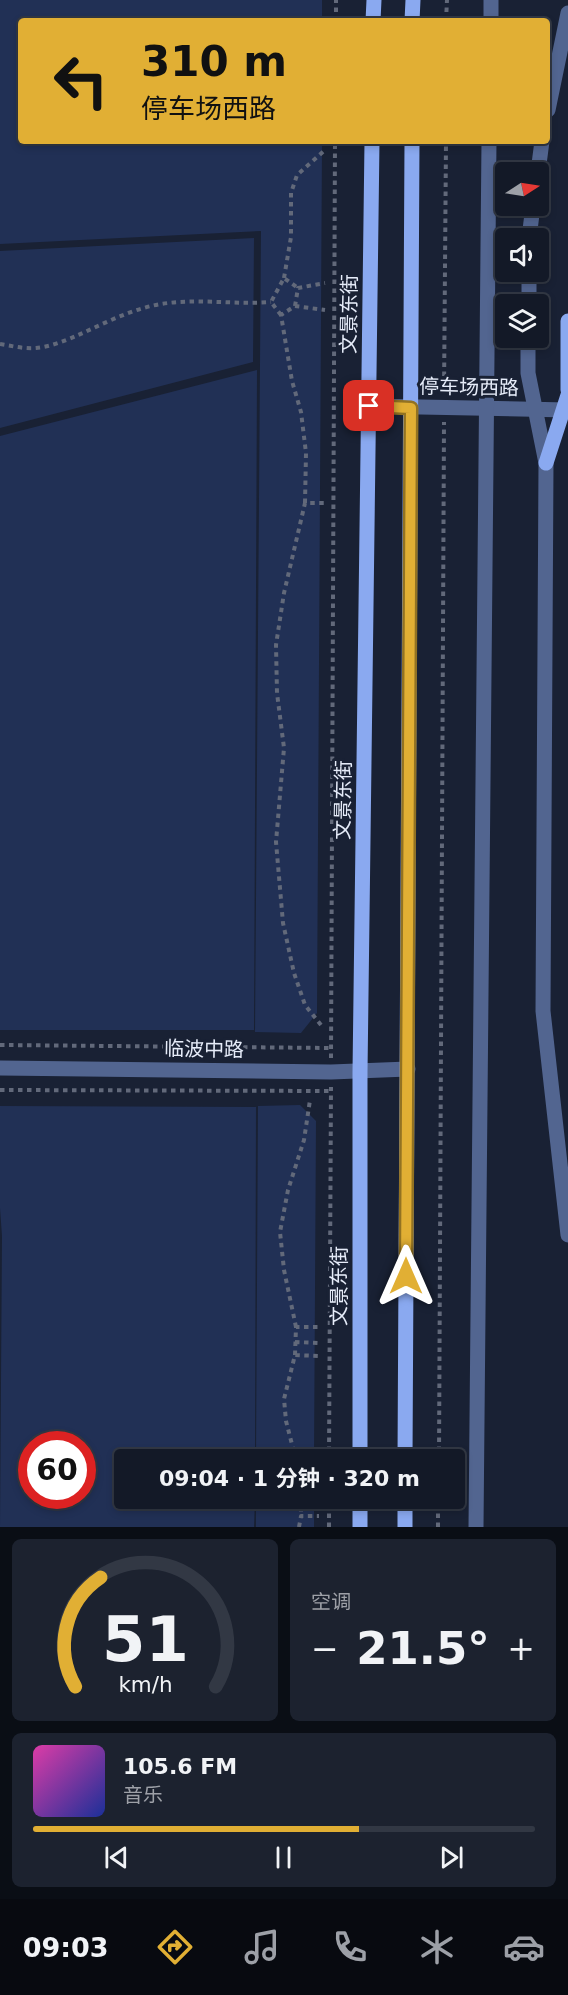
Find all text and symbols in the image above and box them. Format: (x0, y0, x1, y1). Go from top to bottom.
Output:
text: 310 m (141, 37, 287, 86)
icon: left (42, 42, 120, 120)
text: 停车场西路 (141, 93, 276, 124)
north arrow (495, 162, 549, 216)
map controls (495, 162, 549, 348)
button: sound (495, 228, 549, 282)
street label: 文景东街 (336, 274, 362, 354)
button: layers (495, 294, 549, 348)
street label: 停车场西路 (419, 374, 519, 400)
pin (343, 380, 394, 431)
icon: arrive (352, 389, 385, 422)
street label: 文景东街 (330, 760, 356, 840)
street label: 临波中路 (164, 1036, 244, 1062)
position arrow (374, 1244, 438, 1308)
street label: 文景东街 (327, 1246, 351, 1326)
speed limit sign: 60 (18, 1431, 96, 1509)
text: 09:04 · 1 分钟 · 320 m (159, 1466, 420, 1491)
text: 空调 (311, 1590, 351, 1614)
text: 51 (102, 1603, 188, 1676)
text: 21.5° (356, 1622, 490, 1675)
text: − (311, 1629, 339, 1668)
text: + (507, 1629, 535, 1668)
text: km/h (118, 1672, 172, 1697)
text: 105.6 FM (123, 1754, 237, 1779)
text: 音乐 (123, 1783, 163, 1807)
icon: previous (100, 1841, 133, 1874)
icon: pause (267, 1841, 300, 1874)
icon: next (435, 1841, 468, 1874)
icon: directions (154, 1926, 196, 1968)
icon: music (241, 1926, 283, 1968)
icon: phone (329, 1926, 371, 1968)
icon: climate (416, 1926, 458, 1968)
icon: car (503, 1926, 545, 1968)
text: 09:03 (23, 1932, 109, 1963)

